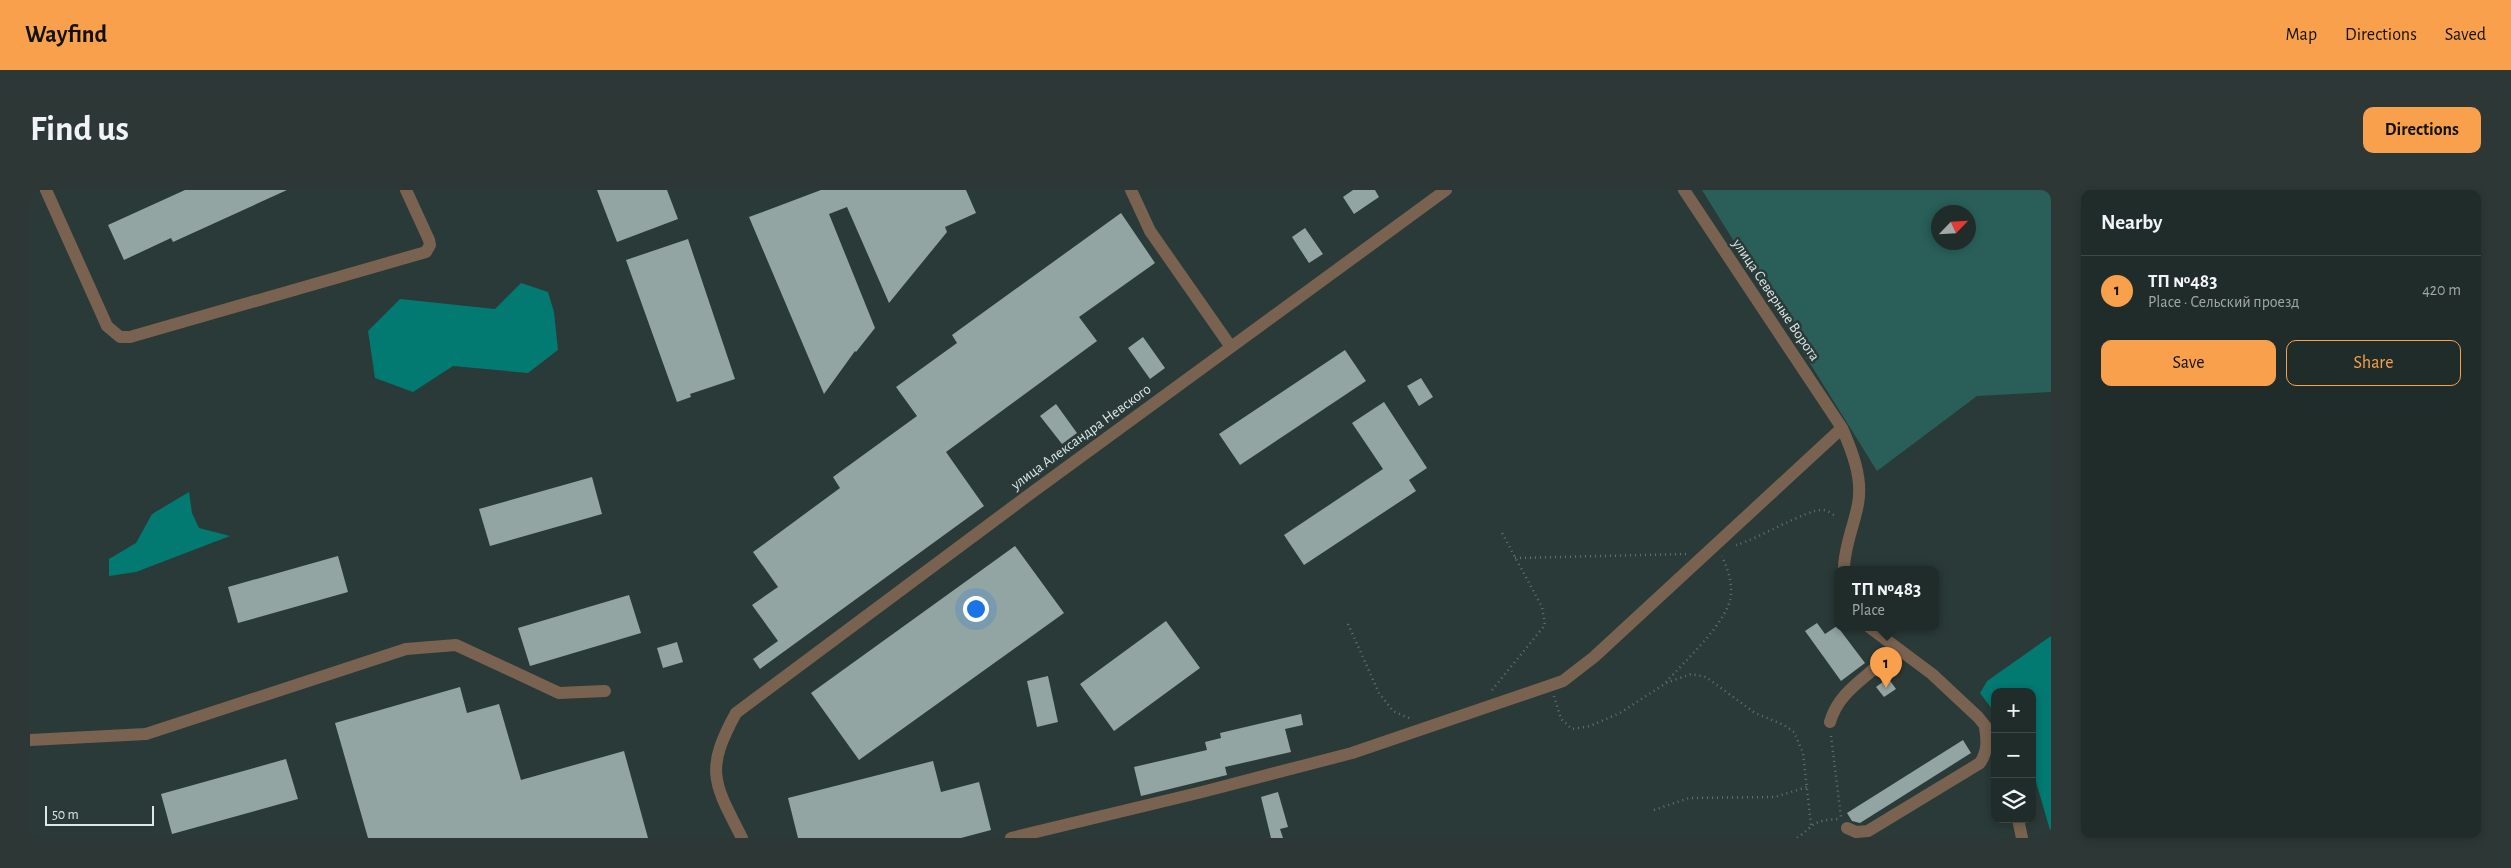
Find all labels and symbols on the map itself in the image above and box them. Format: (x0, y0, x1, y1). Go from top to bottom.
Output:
north arrow (1931, 205, 1976, 250)
street label: улица Северные Ворота (1729, 235, 1822, 364)
street label: улица Александра Невского (1008, 381, 1154, 493)
your location (963, 596, 989, 622)
pin: 1 (1870, 647, 1902, 688)
scale bar (45, 803, 154, 826)

